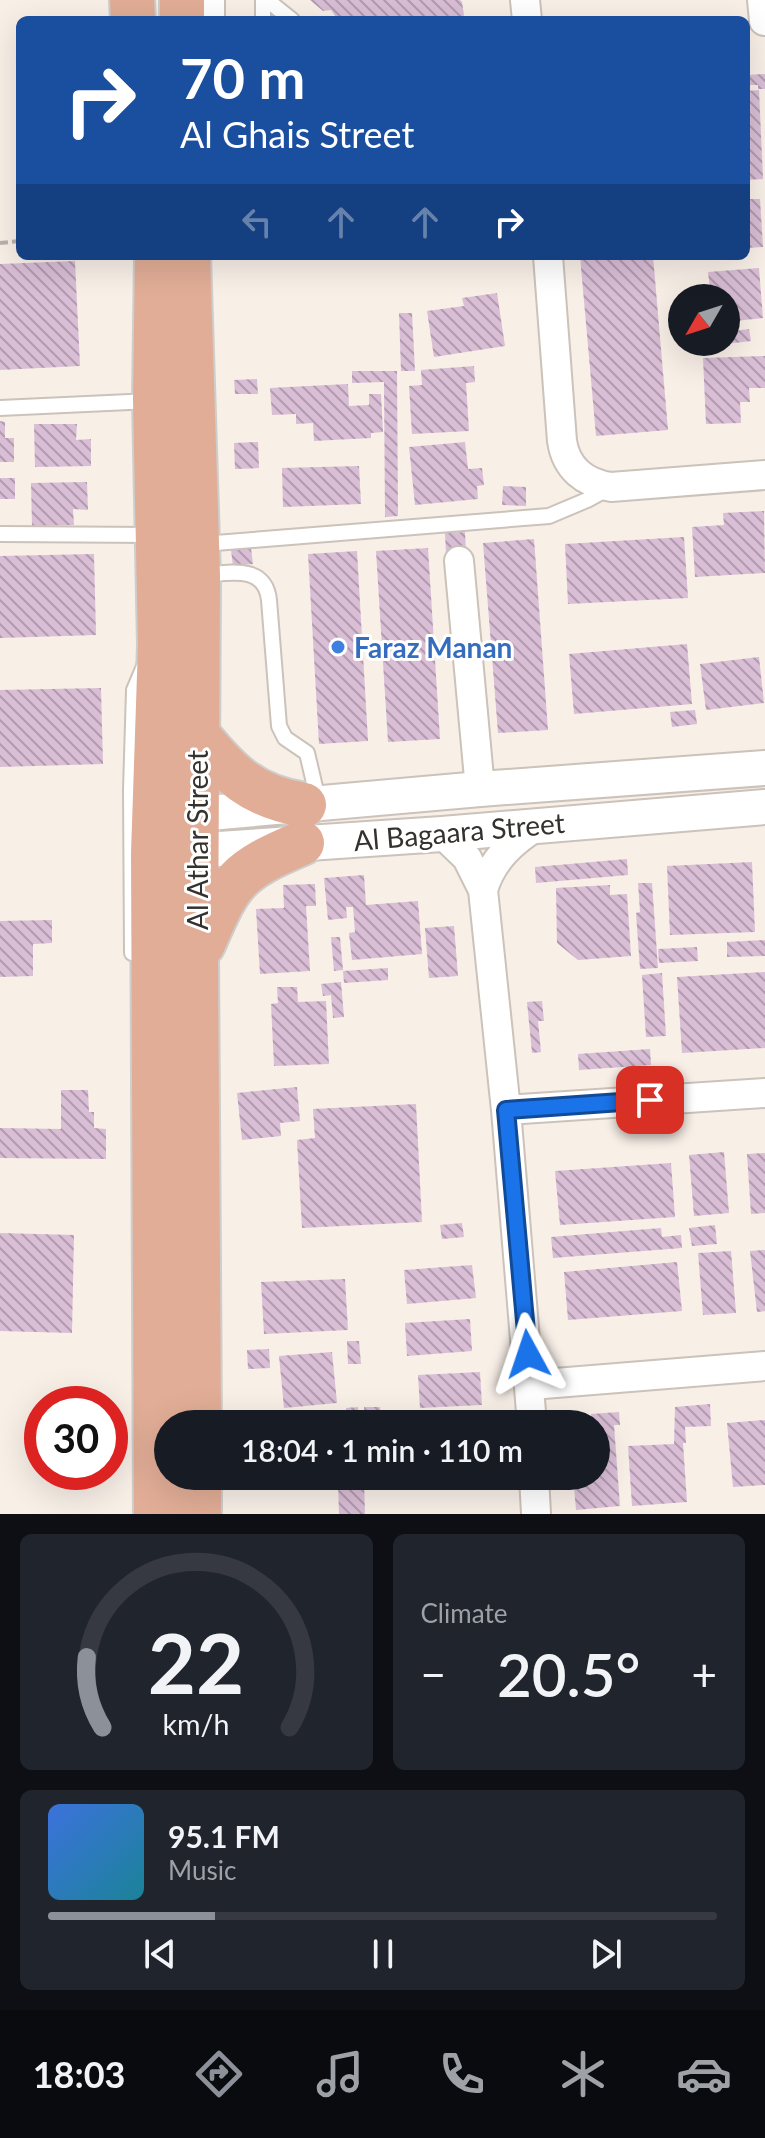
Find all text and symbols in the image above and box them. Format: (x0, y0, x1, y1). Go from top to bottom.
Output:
text: 70 m (180, 44, 305, 111)
icon: right (48, 48, 152, 152)
text: Al Ghais Street (180, 112, 414, 156)
icon: left (235, 200, 279, 244)
icon: ahead (319, 200, 363, 244)
icon: ahead (403, 200, 447, 244)
icon: right (487, 200, 531, 244)
north arrow (668, 284, 740, 356)
map controls (668, 284, 740, 356)
place label: Faraz Manan (354, 630, 512, 664)
marker: Faraz Manan (329, 638, 347, 656)
street label: Al Athar Street (180, 750, 214, 930)
street label: Al Bagaara Street (352, 805, 566, 857)
pin (616, 1066, 684, 1134)
icon: arrive (628, 1078, 672, 1122)
position arrow (486, 1312, 570, 1396)
speed limit sign: 30 (24, 1386, 128, 1490)
text: 18:04 · 1 min · 110 m (241, 1432, 523, 1468)
text: Climate (421, 1597, 507, 1629)
text: 22 (148, 1612, 245, 1712)
text: 20.5° (497, 1638, 641, 1710)
text: − (421, 1648, 446, 1700)
text: + (691, 1648, 717, 1700)
text: km/h (163, 1707, 230, 1741)
text: 95.1 FM (168, 1818, 280, 1854)
text: Music (168, 1854, 236, 1886)
icon: previous (138, 1932, 182, 1976)
icon: pause (361, 1932, 405, 1976)
icon: next (584, 1932, 628, 1976)
icon: directions (191, 2046, 247, 2102)
icon: music (312, 2046, 368, 2102)
icon: phone (434, 2046, 490, 2102)
icon: climate (555, 2046, 611, 2102)
icon: car (676, 2046, 732, 2102)
text: 18:03 (33, 2052, 125, 2096)

